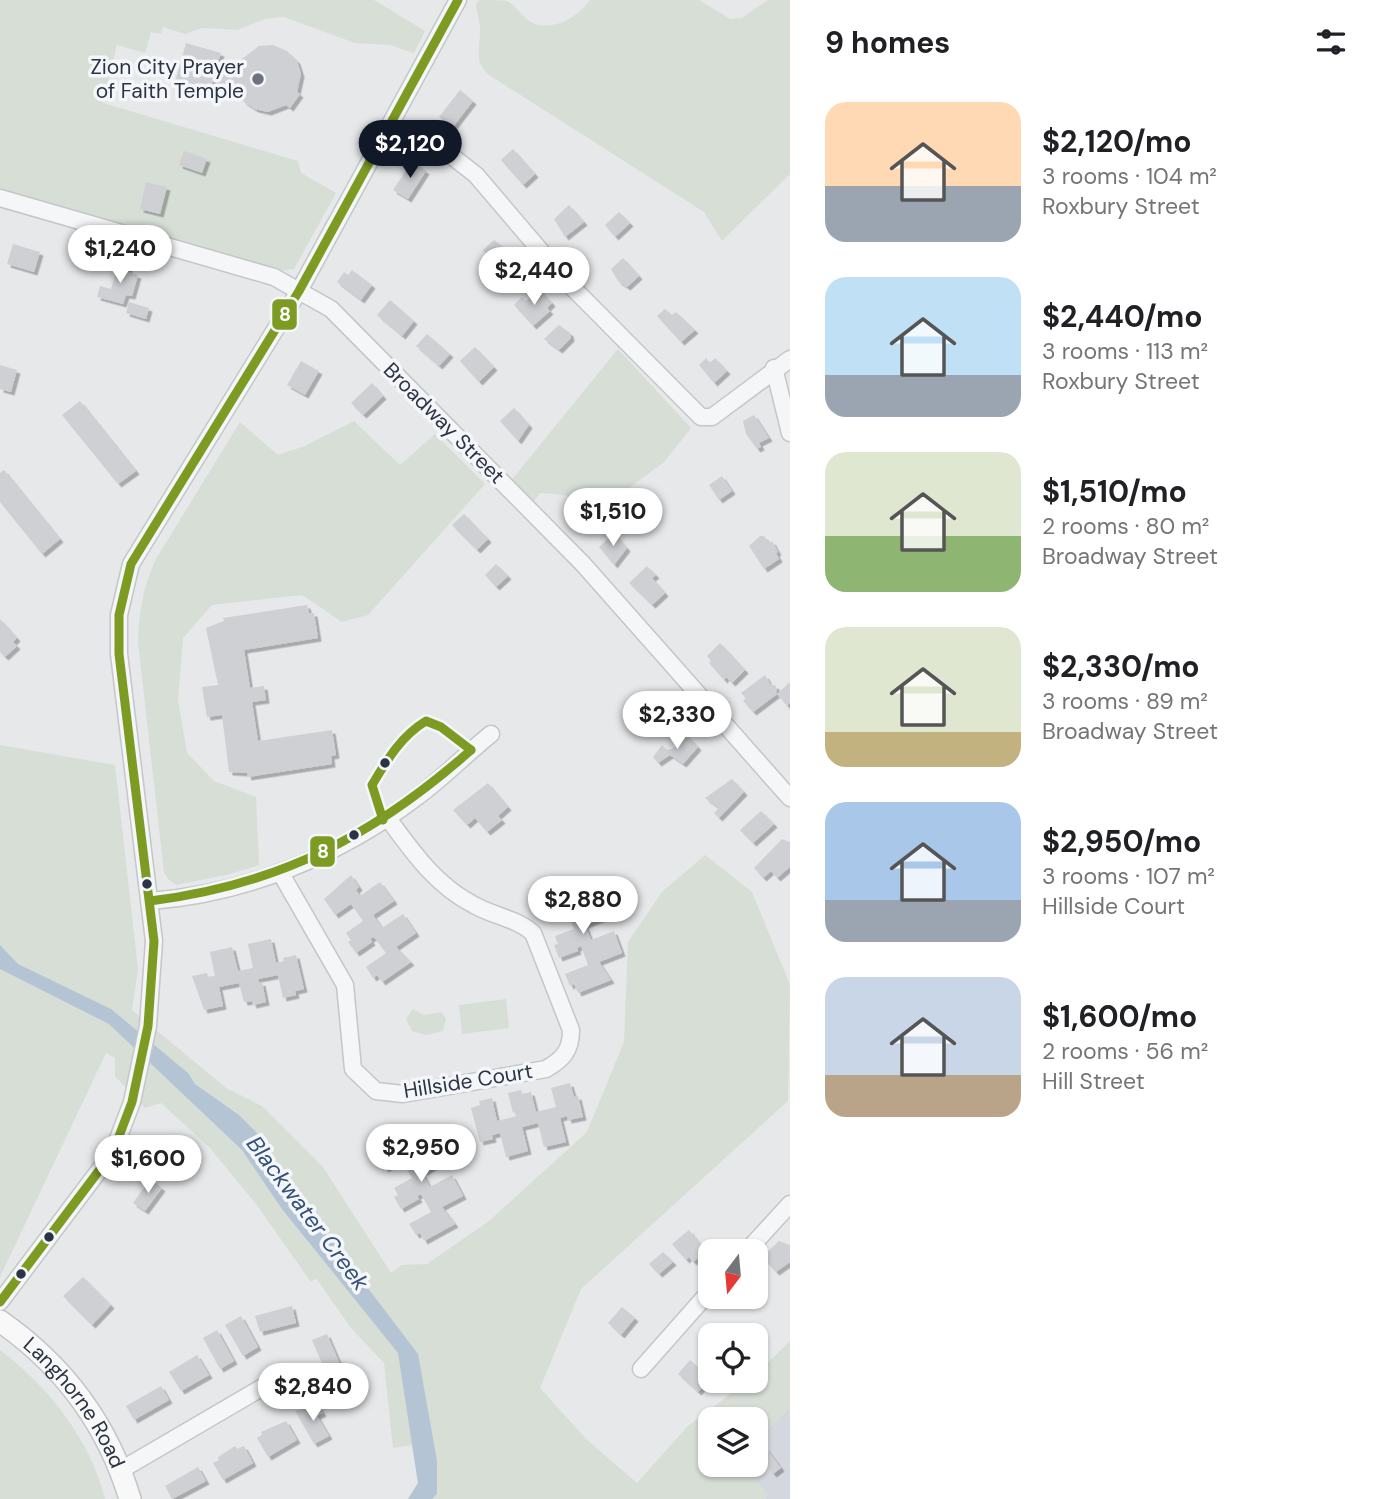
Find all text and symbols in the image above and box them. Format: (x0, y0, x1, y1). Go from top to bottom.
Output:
text: 9 homes (825, 23, 950, 62)
icon: filters (1312, 23, 1350, 61)
place label: Zion City Prayer of Faith Temple (90, 53, 244, 105)
marker: Zion City Prayer of Faith Temple (250, 71, 266, 87)
pin: $2,120 (353, 120, 467, 180)
text: $2,120/mo (1042, 122, 1192, 161)
text: $2,120 (375, 128, 445, 158)
icon: home (881, 130, 965, 214)
text: 3 rooms · 104 m² (1042, 161, 1217, 191)
text: Roxbury Street (1042, 191, 1200, 221)
pin: $1,240 (63, 226, 177, 285)
text: $1,240 (84, 233, 156, 263)
pin: $2,440 (477, 247, 591, 307)
text: $2,440 (495, 255, 573, 285)
text: $2,440/mo (1042, 297, 1203, 336)
line badge: 8 (271, 298, 298, 331)
text: 8 (279, 302, 291, 327)
icon: home (881, 305, 965, 389)
text: 3 rooms · 113 m² (1042, 336, 1208, 366)
street label: Broadway Street (377, 356, 511, 490)
text: Roxbury Street (1042, 366, 1200, 396)
text: $1,510/mo (1042, 472, 1187, 511)
icon: home (881, 480, 965, 564)
pin: $1,510 (556, 489, 670, 548)
text: $1,510 (580, 496, 646, 526)
text: 2 rooms · 80 m² (1042, 511, 1209, 541)
text: Broadway Street (1042, 541, 1218, 571)
text: $2,330/mo (1042, 647, 1200, 686)
icon: home (881, 655, 965, 739)
text: 3 rooms · 89 m² (1042, 686, 1208, 716)
pin: $2,330 (620, 692, 734, 751)
text: $2,330 (639, 699, 715, 729)
text: Broadway Street (1042, 716, 1218, 746)
unlabelled marker (378, 756, 392, 770)
text: $2,950/mo (1042, 822, 1201, 861)
unlabelled marker (347, 828, 361, 842)
icon: home (881, 830, 965, 914)
line badge: 8 (309, 835, 336, 868)
text: 8 (317, 839, 329, 864)
text: 3 rooms · 107 m² (1042, 861, 1215, 891)
pin: $2,880 (526, 876, 640, 936)
unlabelled marker (140, 877, 154, 891)
text: $2,880 (544, 884, 622, 914)
text: Hillside Court (1042, 891, 1185, 921)
text: $1,600/mo (1042, 997, 1197, 1036)
icon: home (881, 1005, 965, 1089)
text: 2 rooms · 56 m² (1042, 1036, 1208, 1066)
street label: Hillside Court (401, 1057, 535, 1105)
text: Hill Street (1042, 1066, 1145, 1096)
pin: $2,950 (364, 1124, 478, 1184)
water label: Blackwater Creek (240, 1130, 376, 1297)
text: $2,950 (382, 1132, 460, 1162)
pin: $1,600 (91, 1136, 205, 1195)
text: $1,600 (111, 1143, 185, 1173)
unlabelled marker (42, 1230, 56, 1244)
north arrow (698, 1239, 768, 1309)
map controls (698, 1239, 768, 1477)
unlabelled marker (14, 1267, 28, 1281)
button: locate (698, 1323, 768, 1393)
street label: Langhorne Road (17, 1331, 132, 1472)
pin: $2,840 (256, 1364, 370, 1423)
text: $2,840 (274, 1371, 352, 1401)
button: layers (698, 1407, 768, 1477)

